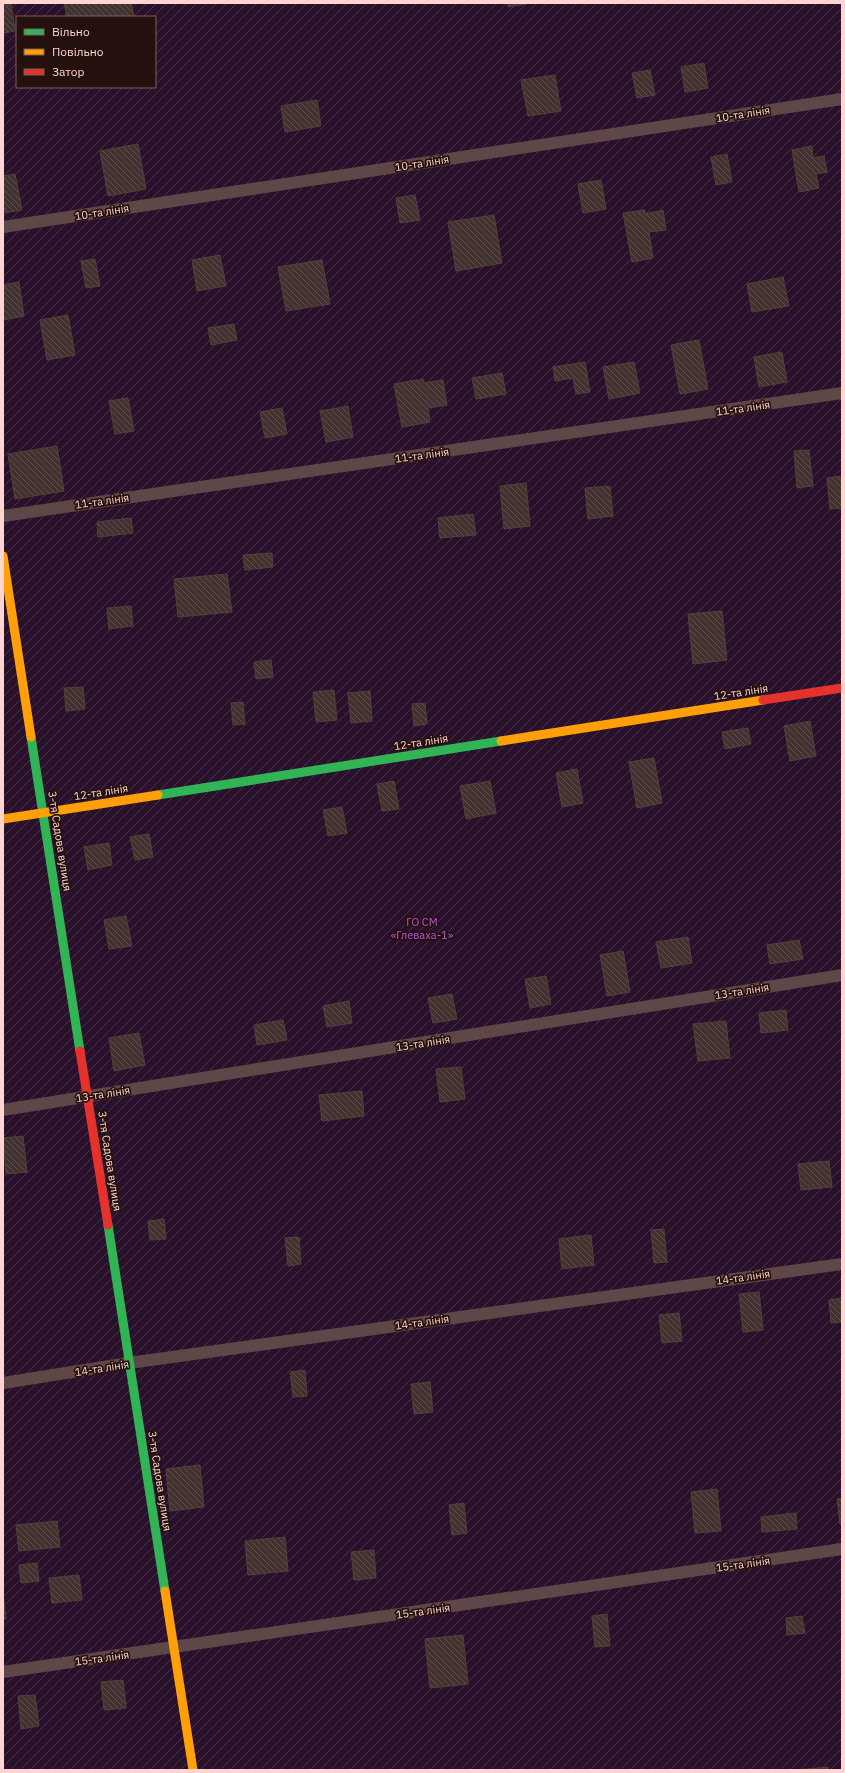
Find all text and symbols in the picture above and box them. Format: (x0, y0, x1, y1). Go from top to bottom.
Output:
legend (16, 16, 156, 88)
text: Вільно (52, 24, 90, 39)
text: Повільно (52, 44, 104, 59)
text: Затор (52, 64, 85, 79)
street label: 10-та лінія (715, 103, 771, 125)
street label: 10-та лінія (394, 152, 450, 174)
street label: 10-та лінія (74, 201, 130, 223)
street label: 11-та лінія (715, 397, 771, 419)
street label: 11-та лінія (394, 444, 450, 466)
street label: 11-та лінія (74, 490, 130, 512)
street label: 12-та лінія (713, 681, 769, 703)
street label: 12-та лінія (393, 731, 449, 753)
street label: 12-та лінія (73, 781, 129, 803)
street label: 3-тя Садова вулиця (45, 790, 75, 892)
park label: ГО СМ «Глеваха-1» (391, 915, 454, 942)
street label: 13-та лінія (714, 980, 770, 1002)
street label: 13-та лінія (395, 1032, 451, 1054)
street label: 13-та лінія (75, 1083, 131, 1105)
street label: 3-тя Садова вулиця (95, 1110, 125, 1212)
street label: 14-та лінія (715, 1266, 771, 1288)
street label: 14-та лінія (394, 1311, 450, 1333)
street label: 14-та лінія (74, 1357, 130, 1379)
street label: 3-тя Садова вулиця (145, 1430, 175, 1532)
street label: 15-та лінія (715, 1553, 771, 1575)
street label: 15-та лінія (395, 1600, 451, 1622)
street label: 15-та лінія (74, 1647, 130, 1669)

